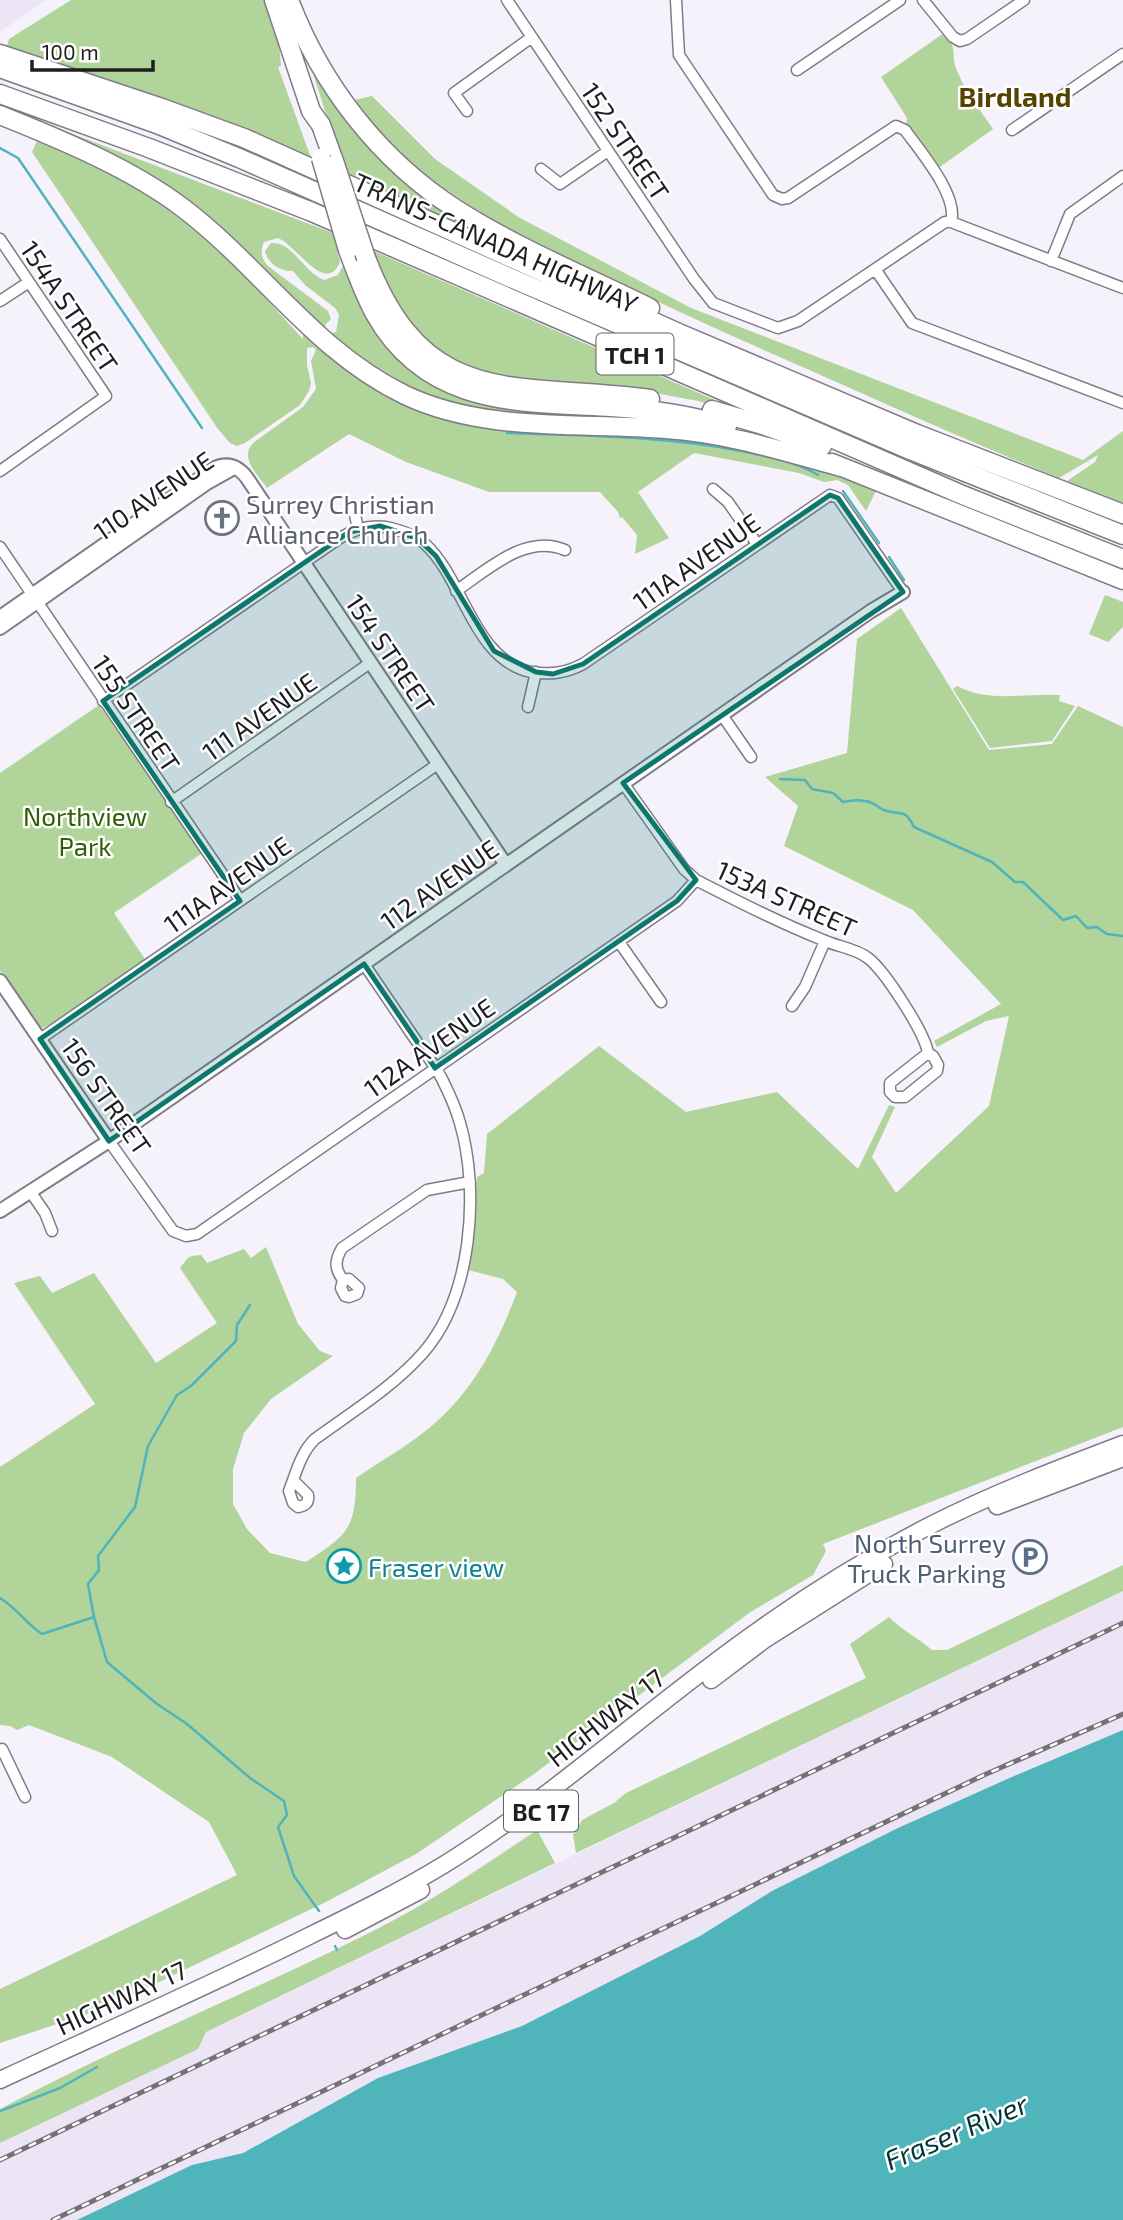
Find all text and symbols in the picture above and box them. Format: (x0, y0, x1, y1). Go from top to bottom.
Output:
scale bar (32, 28, 152, 72)
text: 100 m (42, 39, 99, 64)
street label: 152 STREET (575, 77, 677, 205)
district label: Birdland (959, 79, 1071, 113)
street label: TRANS-CANADA HIGHWAY (349, 165, 643, 319)
street label: 154A STREET (15, 234, 125, 378)
road number: TCH 1 (596, 334, 674, 374)
street label: 110 AVENUE (87, 444, 219, 546)
place label: Surrey Christian Alliance Church (246, 488, 435, 549)
church icon: Surrey Christian Alliance Church (203, 499, 241, 537)
street label: 111A AVENUE (627, 506, 765, 616)
street label: 154 STREET (340, 588, 442, 718)
street label: 155 STREET (87, 649, 187, 777)
street label: 111 AVENUE (196, 665, 322, 767)
park label: Northview Park (23, 800, 147, 861)
street label: 111A AVENUE (158, 829, 296, 939)
street label: 112 AVENUE (374, 832, 504, 936)
street label: 153A STREET (712, 853, 862, 943)
street label: 112A AVENUE (358, 991, 500, 1103)
street label: 156 STREET (56, 1032, 158, 1160)
place label: North Surrey Truck Parking (847, 1527, 1006, 1588)
parking icon: North Surrey Truck Parking (1011, 1538, 1049, 1576)
place icon: Fraser view (325, 1547, 363, 1585)
place label: Fraser view (368, 1551, 504, 1582)
street label: HIGHWAY 17 (540, 1662, 670, 1772)
road number: BC 17 (504, 1791, 578, 1832)
street label: HIGHWAY 17 (51, 1953, 191, 2041)
water label: Fraser River (879, 2085, 1034, 2176)

